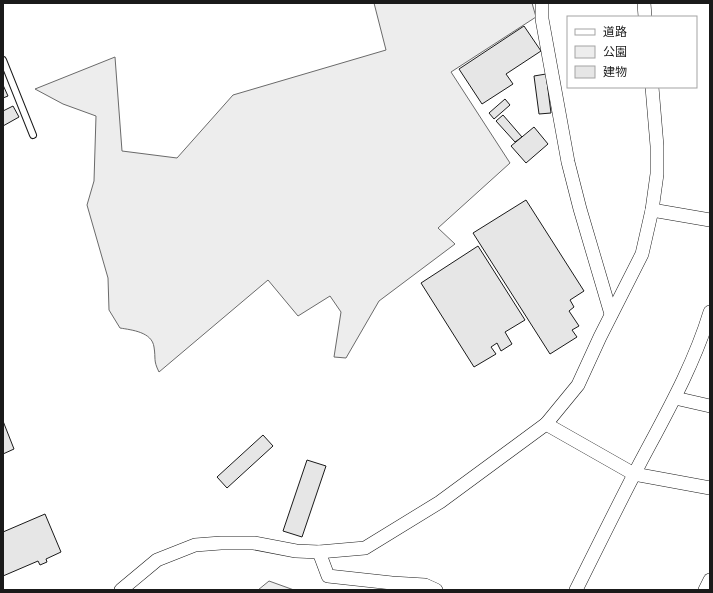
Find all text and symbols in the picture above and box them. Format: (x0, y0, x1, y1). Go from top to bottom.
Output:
legend (567, 16, 697, 88)
text: 道路 (603, 24, 627, 40)
text: 公園 (603, 44, 627, 60)
text: 建物 (603, 64, 627, 80)

